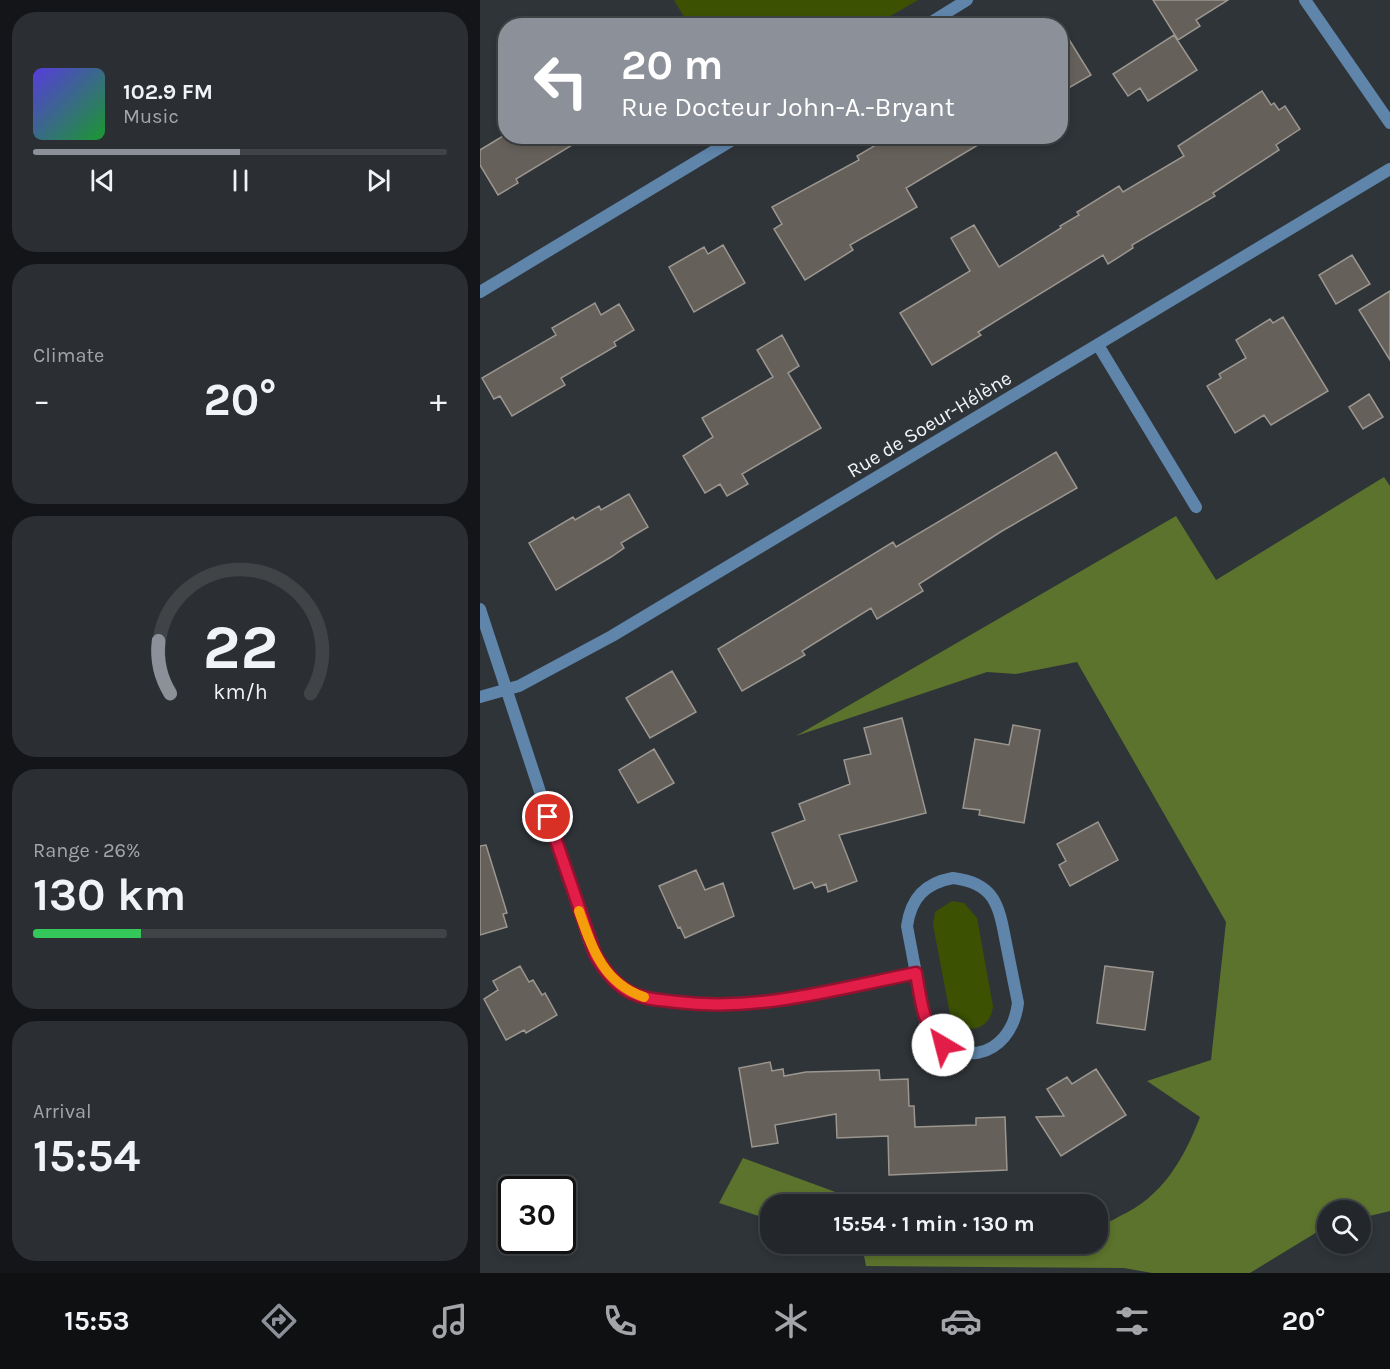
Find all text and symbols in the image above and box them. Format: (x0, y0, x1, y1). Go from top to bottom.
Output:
text: 20 m (621, 40, 723, 90)
icon: left (522, 42, 600, 120)
text: 102.9 FM (123, 79, 213, 105)
text: Rue Docteur John-A.-Bryant (621, 91, 955, 123)
text: Music (123, 105, 179, 128)
icon: previous (86, 164, 119, 197)
icon: pause (224, 164, 257, 197)
icon: next (362, 164, 395, 197)
text: Climate (33, 344, 104, 367)
street label: Rue de Soeur-Hélène (843, 366, 1016, 483)
text: 20° (203, 374, 277, 426)
text: − (33, 381, 50, 419)
text: + (430, 381, 447, 419)
text: 22 (202, 611, 278, 684)
text: km/h (213, 679, 267, 704)
pin (522, 791, 573, 842)
icon: arrive (531, 800, 564, 833)
text: Range · 26% (33, 839, 141, 862)
text: 130 km (33, 869, 186, 921)
position arrow (911, 1013, 975, 1077)
text: Arrival (33, 1100, 92, 1123)
text: 15:54 (33, 1130, 140, 1182)
speed limit sign: 30 (498, 1176, 576, 1254)
map controls (1317, 1200, 1371, 1254)
button: search (1317, 1200, 1371, 1254)
text: 15:54 · 1 min · 130 m (833, 1211, 1035, 1237)
icon: directions (258, 1300, 300, 1342)
icon: music (429, 1300, 471, 1342)
icon: phone (599, 1300, 641, 1342)
icon: climate (770, 1300, 812, 1342)
icon: car (940, 1300, 982, 1342)
icon: filters (1111, 1300, 1153, 1342)
text: 15:53 (64, 1305, 129, 1337)
text: 20° (1282, 1305, 1326, 1337)

